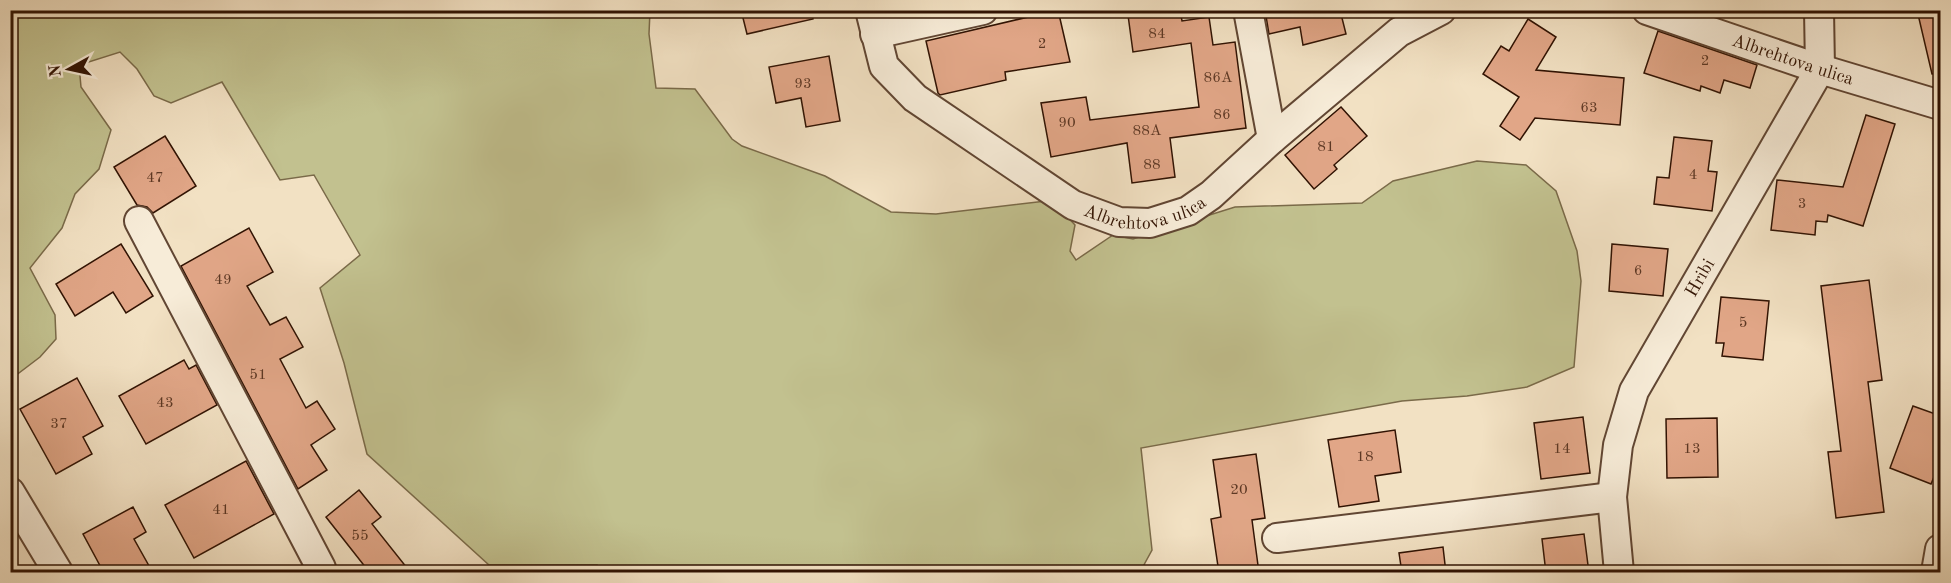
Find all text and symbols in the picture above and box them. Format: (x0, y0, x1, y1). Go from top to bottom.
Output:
house number: 84 (1148, 27, 1166, 42)
street label: Albrehtova ulica (1729, 32, 1856, 89)
house number: 2 (1038, 37, 1046, 52)
north arrow (39, 39, 99, 99)
house number: 2 (1701, 54, 1709, 69)
text: N (47, 63, 65, 78)
house number: 86A (1204, 71, 1233, 86)
house number: 93 (794, 77, 812, 92)
house number: 63 (1580, 101, 1598, 116)
house number: 86 (1213, 108, 1231, 123)
house number: 90 (1058, 116, 1076, 131)
house number: 88A (1133, 124, 1162, 139)
house number: 81 (1317, 140, 1335, 155)
house number: 88 (1143, 158, 1161, 173)
house number: 4 (1689, 168, 1697, 183)
house number: 47 (146, 171, 164, 186)
street label: Albrehtova ulica (1081, 193, 1210, 233)
house number: 3 (1798, 197, 1806, 212)
street label: Hribi (1682, 256, 1718, 300)
house number: 6 (1634, 264, 1642, 279)
house number: 49 (214, 273, 232, 288)
house number: 5 (1739, 316, 1747, 331)
house number: 51 (249, 368, 267, 383)
house number: 43 (156, 396, 174, 411)
house number: 37 (50, 417, 68, 432)
house number: 14 (1553, 442, 1571, 457)
house number: 13 (1683, 442, 1701, 457)
house number: 18 (1356, 450, 1374, 465)
house number: 20 (1230, 483, 1248, 498)
house number: 41 (212, 503, 230, 518)
house number: 55 (351, 529, 369, 544)

